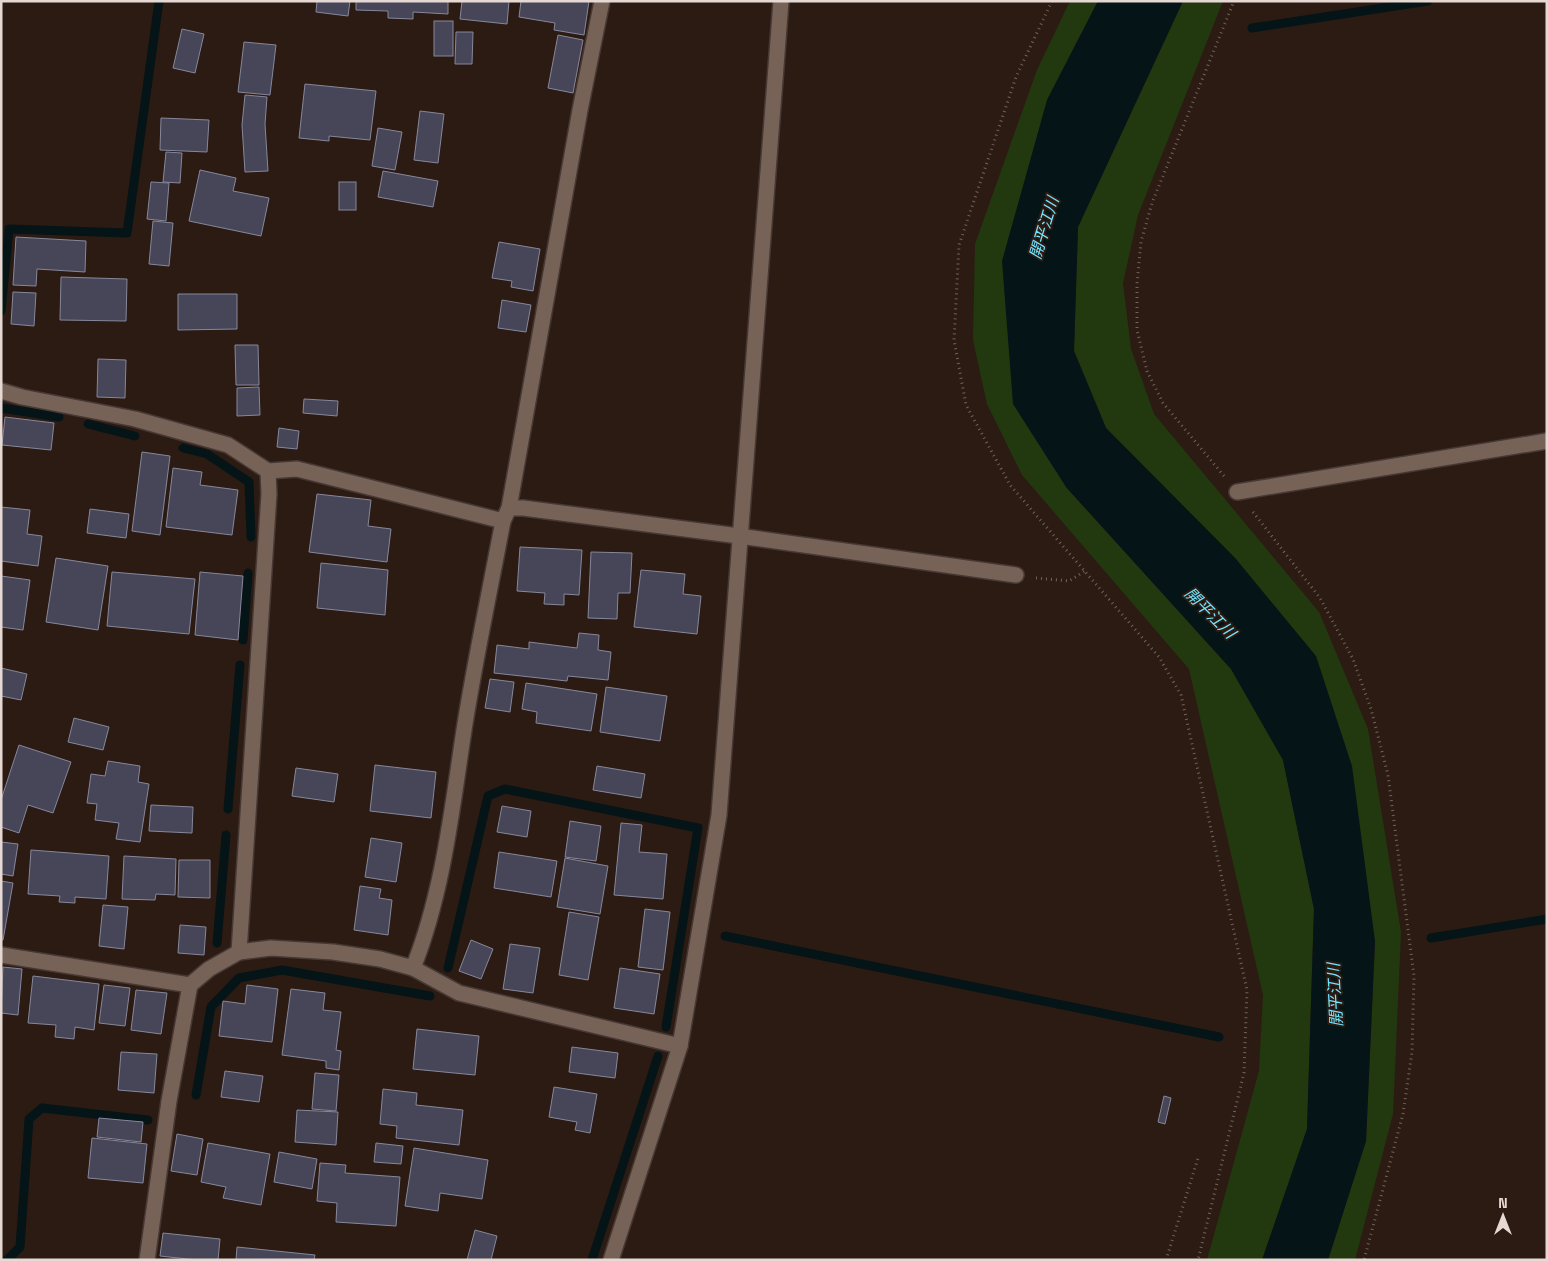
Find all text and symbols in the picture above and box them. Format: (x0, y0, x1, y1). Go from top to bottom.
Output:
water label: 開平江川 (1025, 192, 1064, 262)
water label: 開平江川 (1180, 583, 1241, 644)
water label: 開平江川 (1323, 961, 1347, 1028)
north arrow (1478, 1191, 1528, 1241)
text: N (1498, 1194, 1508, 1212)

